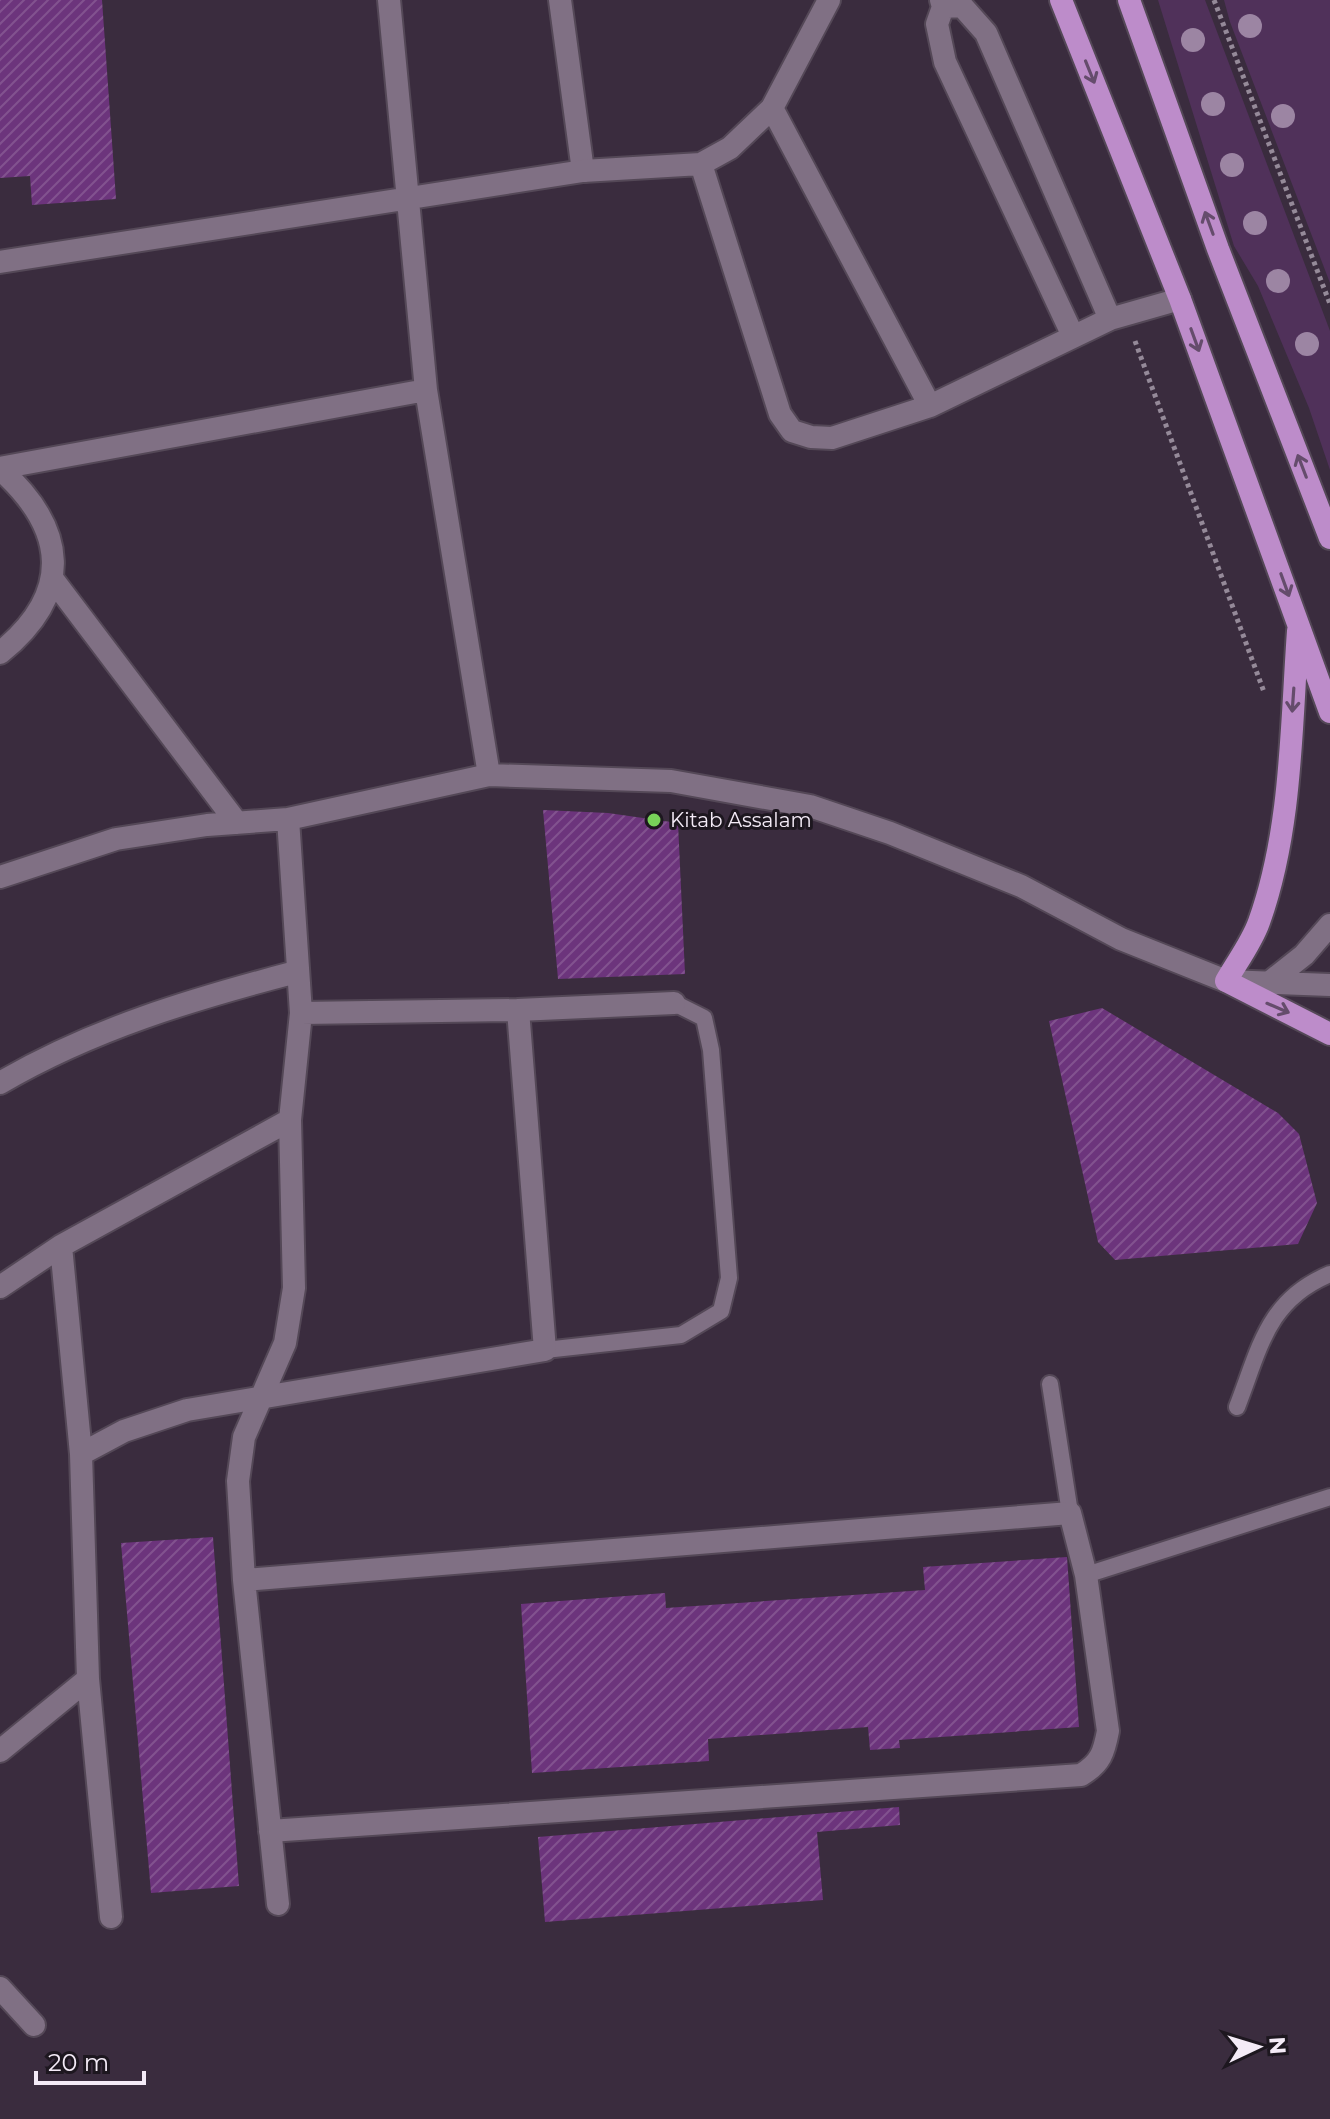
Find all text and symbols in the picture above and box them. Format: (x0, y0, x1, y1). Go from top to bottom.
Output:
one-way arrow (1084, 59, 1098, 84)
one-way arrow (1200, 211, 1215, 236)
one-way arrow (1189, 328, 1203, 352)
one-way arrow (1294, 454, 1308, 478)
one-way arrow (1278, 572, 1293, 597)
one-way arrow (1285, 686, 1300, 713)
place label: Kitab Assalam (670, 808, 812, 832)
marker: Kitab Assalam (645, 811, 663, 829)
one-way arrow (1265, 1002, 1290, 1017)
north arrow (1218, 2007, 1298, 2087)
scale bar (36, 2035, 144, 2085)
text: N (1263, 2036, 1292, 2055)
text: 20 m (48, 2048, 109, 2077)

